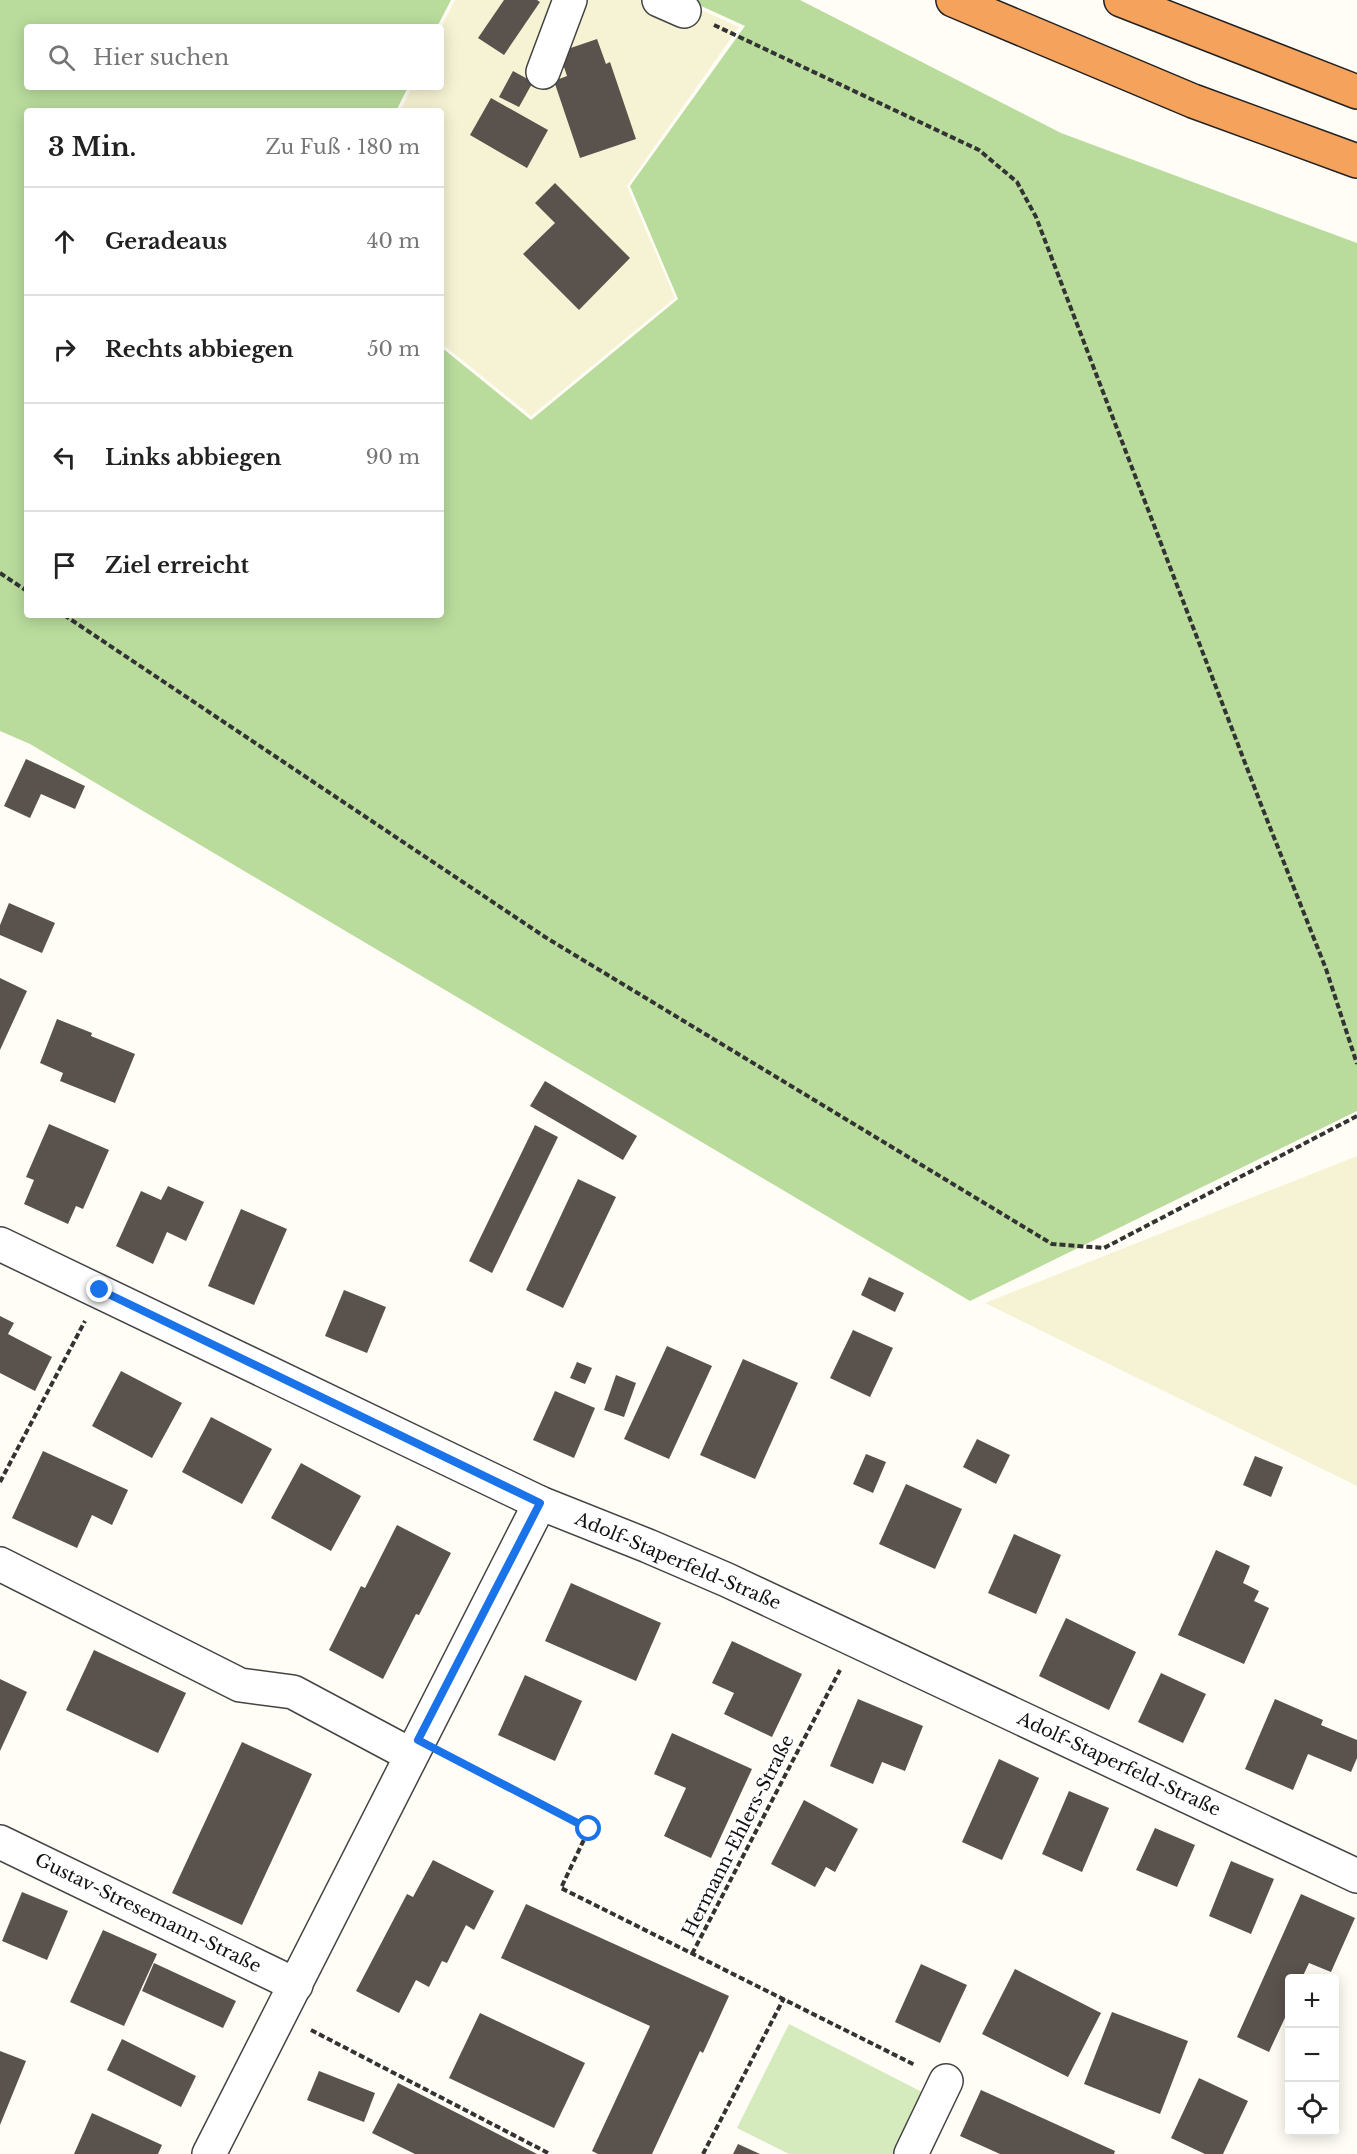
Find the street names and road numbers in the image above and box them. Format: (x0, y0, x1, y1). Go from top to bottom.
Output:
street label: Adolf-Staperfeld-Straße (571, 1507, 784, 1614)
street label: Adolf-Staperfeld-Straße (1013, 1707, 1224, 1821)
street label: Hermann-Ehlers-Straße (677, 1731, 799, 1941)
street label: Gustav-Stresemann-Straße (31, 1849, 265, 1977)

